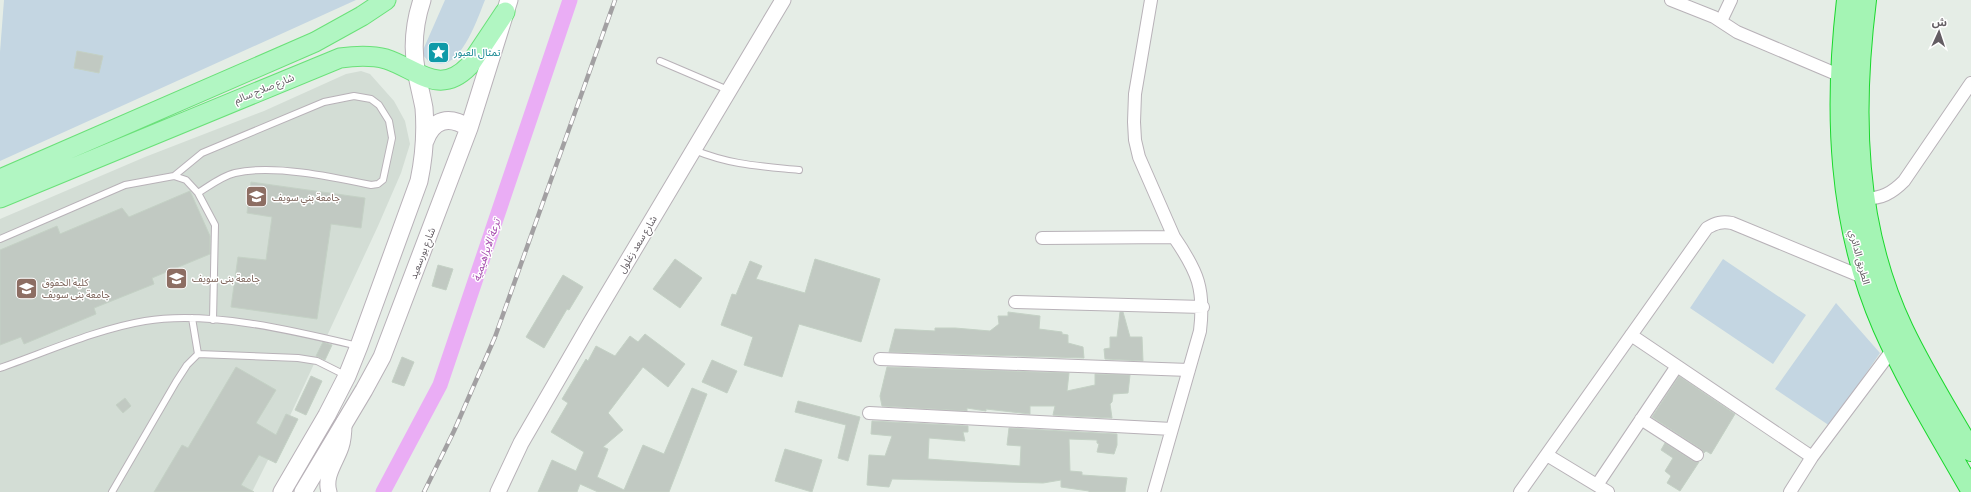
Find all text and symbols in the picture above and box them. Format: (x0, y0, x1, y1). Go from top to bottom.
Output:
north arrow (1919, 12, 1959, 52)
text: ش (1932, 15, 1947, 29)
place icon: تمثال العبور (425, 39, 451, 65)
place label: تمثال العبور (453, 46, 500, 59)
street label: شارع صلاح سالم (232, 70, 297, 107)
school or university icon: جامعة بني سويف (243, 184, 269, 210)
place label: جامعة بني سويف (272, 191, 340, 205)
street label: شارع سعد زغلول (615, 213, 661, 276)
water label: ترعة الابراهيمية (469, 215, 504, 283)
street label: شارع بورسعيد (407, 225, 439, 281)
street label: الطريق الدائري (1845, 229, 1873, 286)
school or university icon: جامعة بنى سويف (164, 265, 190, 291)
place label: جامعة بنى سويف (192, 272, 260, 285)
school or university icon: كلية الحقوق جامعة بنى سويف (14, 275, 40, 301)
place label: كلية الحقوق جامعة بنى سويف (42, 276, 110, 301)

